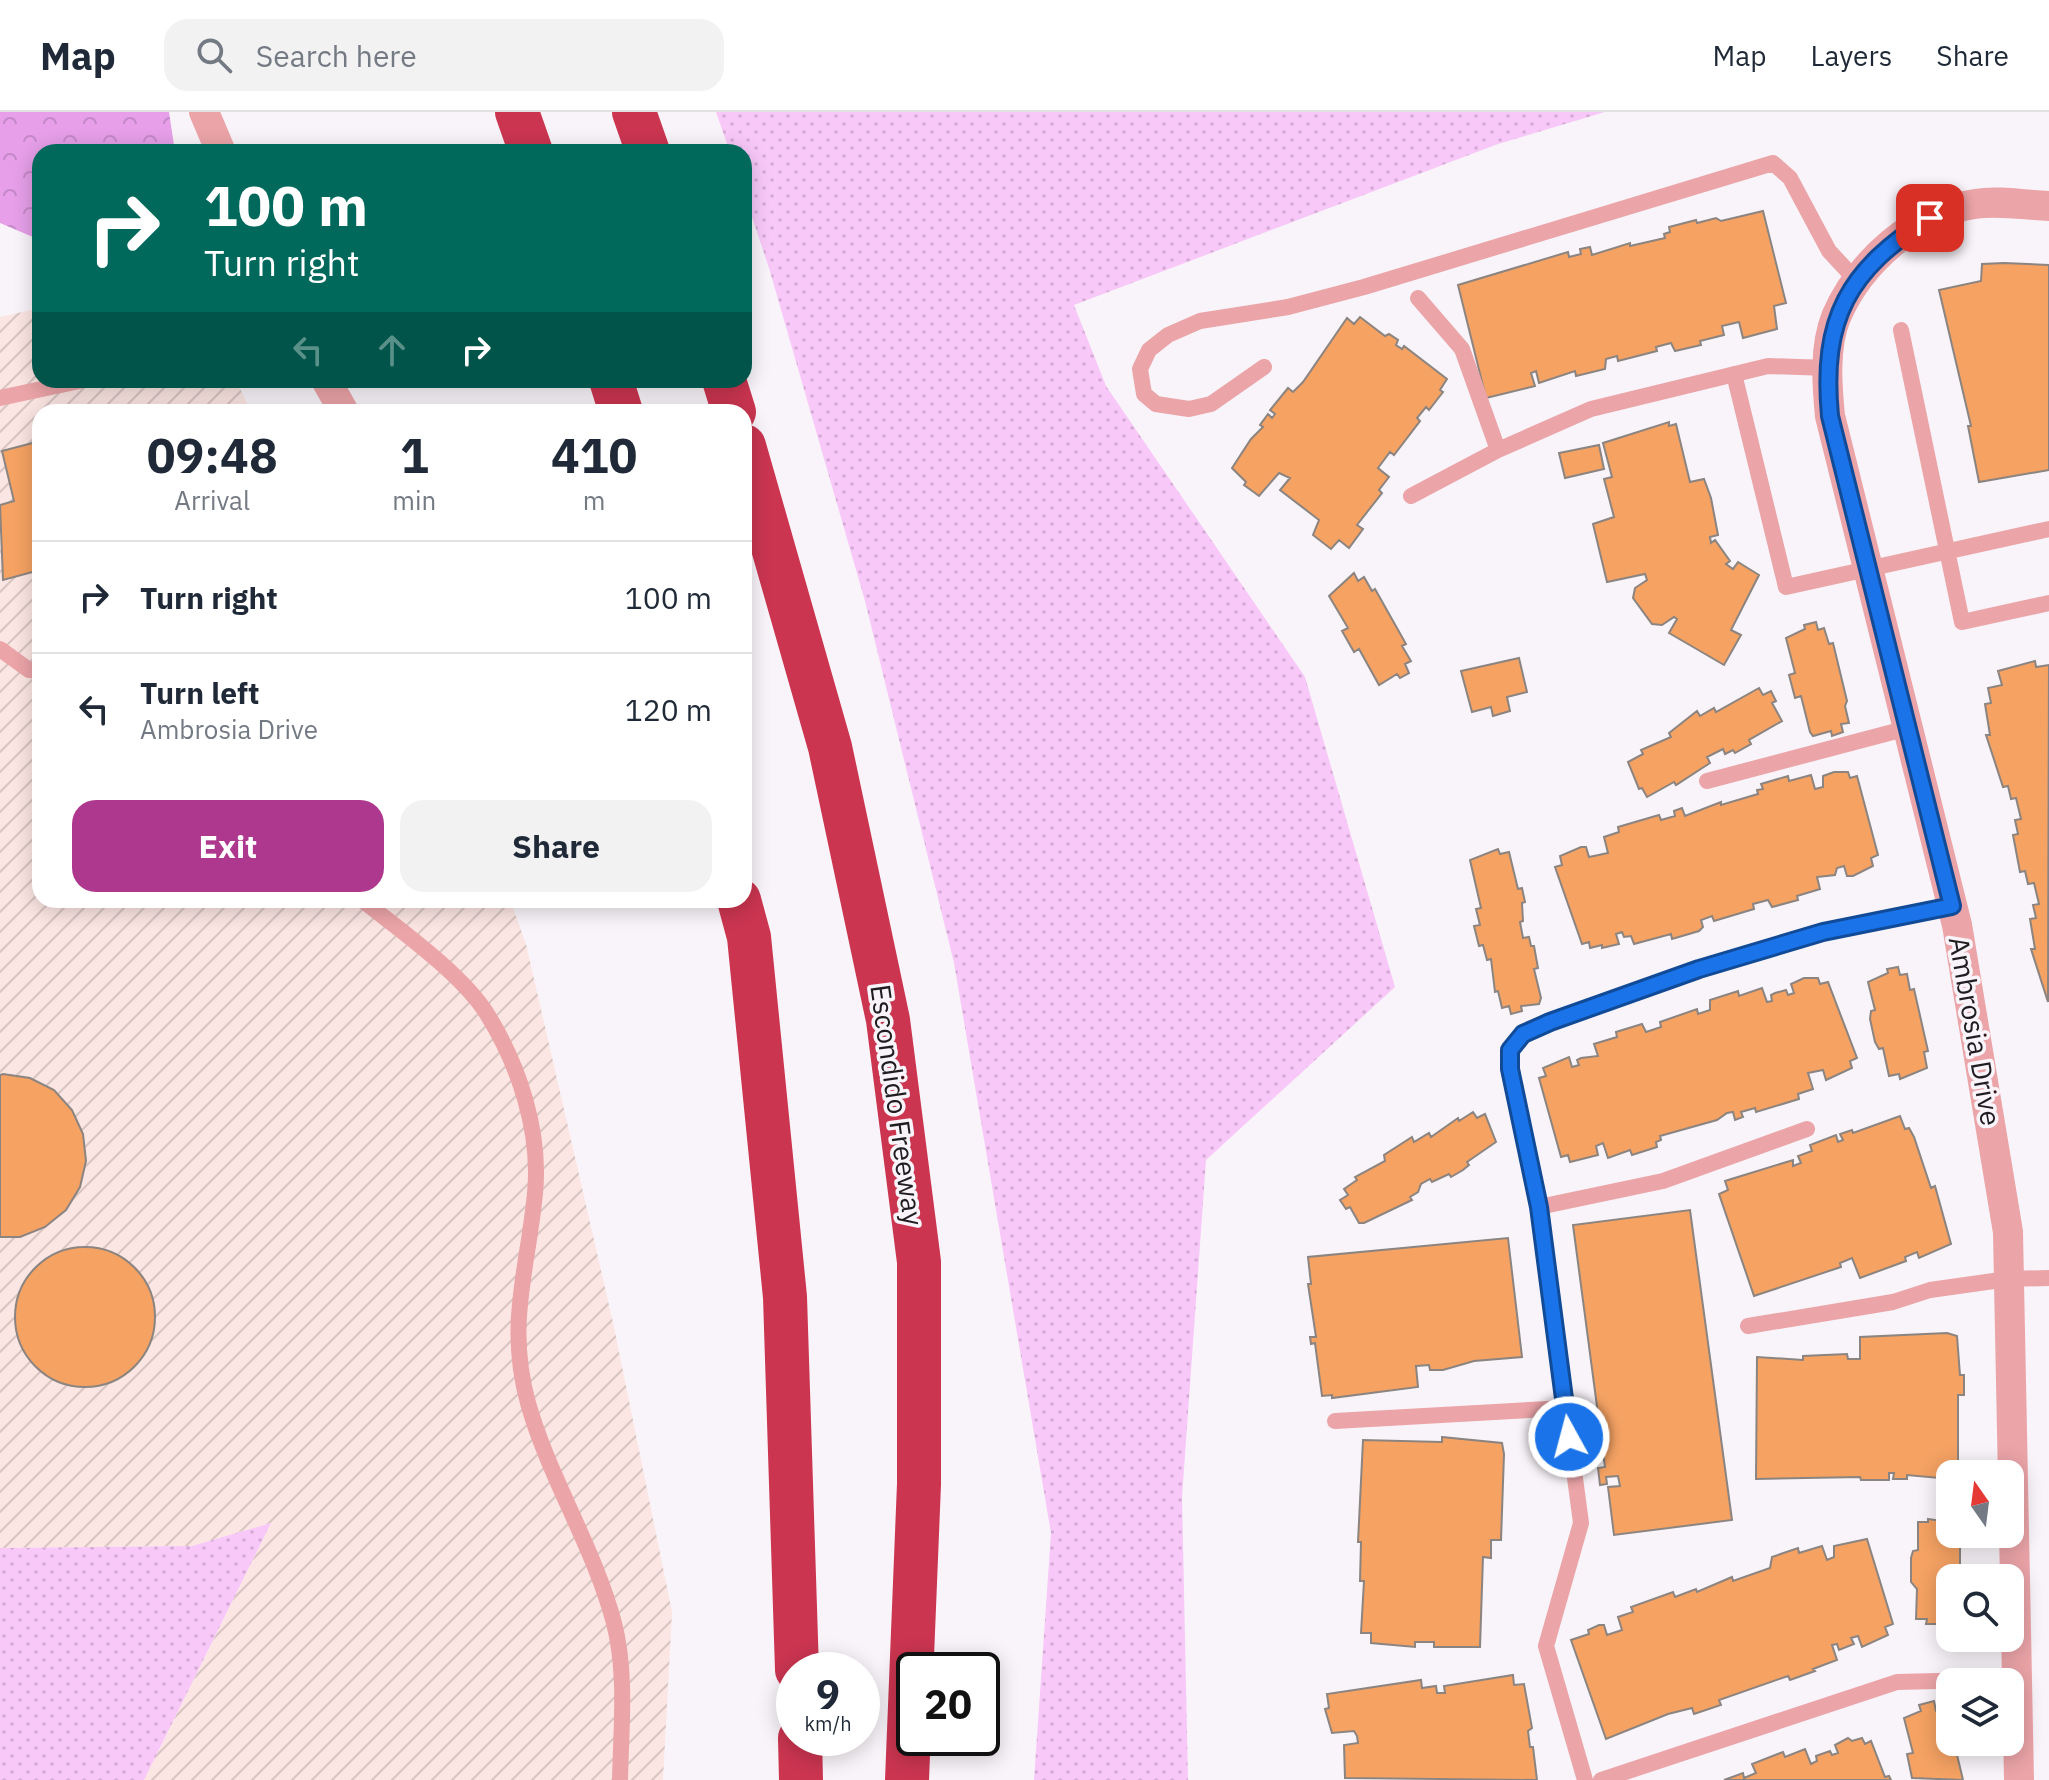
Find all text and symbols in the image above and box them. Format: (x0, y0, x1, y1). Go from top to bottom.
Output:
search box (164, 19, 724, 91)
text: Map (40, 31, 116, 80)
icon: search (192, 33, 236, 77)
text: Search here (256, 36, 417, 75)
text: Map (1712, 37, 1766, 74)
text: Layers (1810, 37, 1892, 74)
text: Share (1936, 37, 2009, 74)
text: 100 m (204, 169, 368, 241)
icon: right (72, 176, 176, 280)
pin (1896, 184, 1964, 252)
icon: arrive (1908, 196, 1952, 240)
text: Turn right (204, 239, 360, 286)
icon: left (286, 328, 330, 372)
icon: ahead (370, 328, 414, 372)
icon: right (454, 328, 498, 372)
text: 09:48 (147, 424, 278, 486)
text: 1 (400, 424, 429, 486)
text: 410 (551, 424, 637, 486)
text: Arrival (174, 483, 250, 517)
text: min (392, 483, 436, 517)
text: m (583, 483, 605, 517)
icon: right (72, 575, 116, 619)
text: Turn right (140, 578, 278, 617)
text: 100 m (625, 578, 712, 617)
text: Turn left (140, 673, 259, 712)
icon: left (72, 687, 116, 731)
text: 120 m (625, 690, 712, 729)
text: Ambrosia Drive (140, 712, 318, 746)
button: Exit (72, 800, 384, 892)
button: Share (400, 800, 712, 892)
street label: Ambrosia Drive (1941, 933, 2010, 1128)
street label: Escondido Freeway (862, 982, 933, 1228)
position arrow (1527, 1395, 1611, 1479)
north arrow (1936, 1460, 2024, 1548)
map controls (1936, 1460, 2024, 1756)
button: search (1936, 1564, 2024, 1652)
speed limit sign: 20 (896, 1652, 1000, 1756)
text: 9 (816, 1668, 840, 1720)
button: layers (1936, 1668, 2024, 1756)
text: km/h (804, 1710, 852, 1737)

